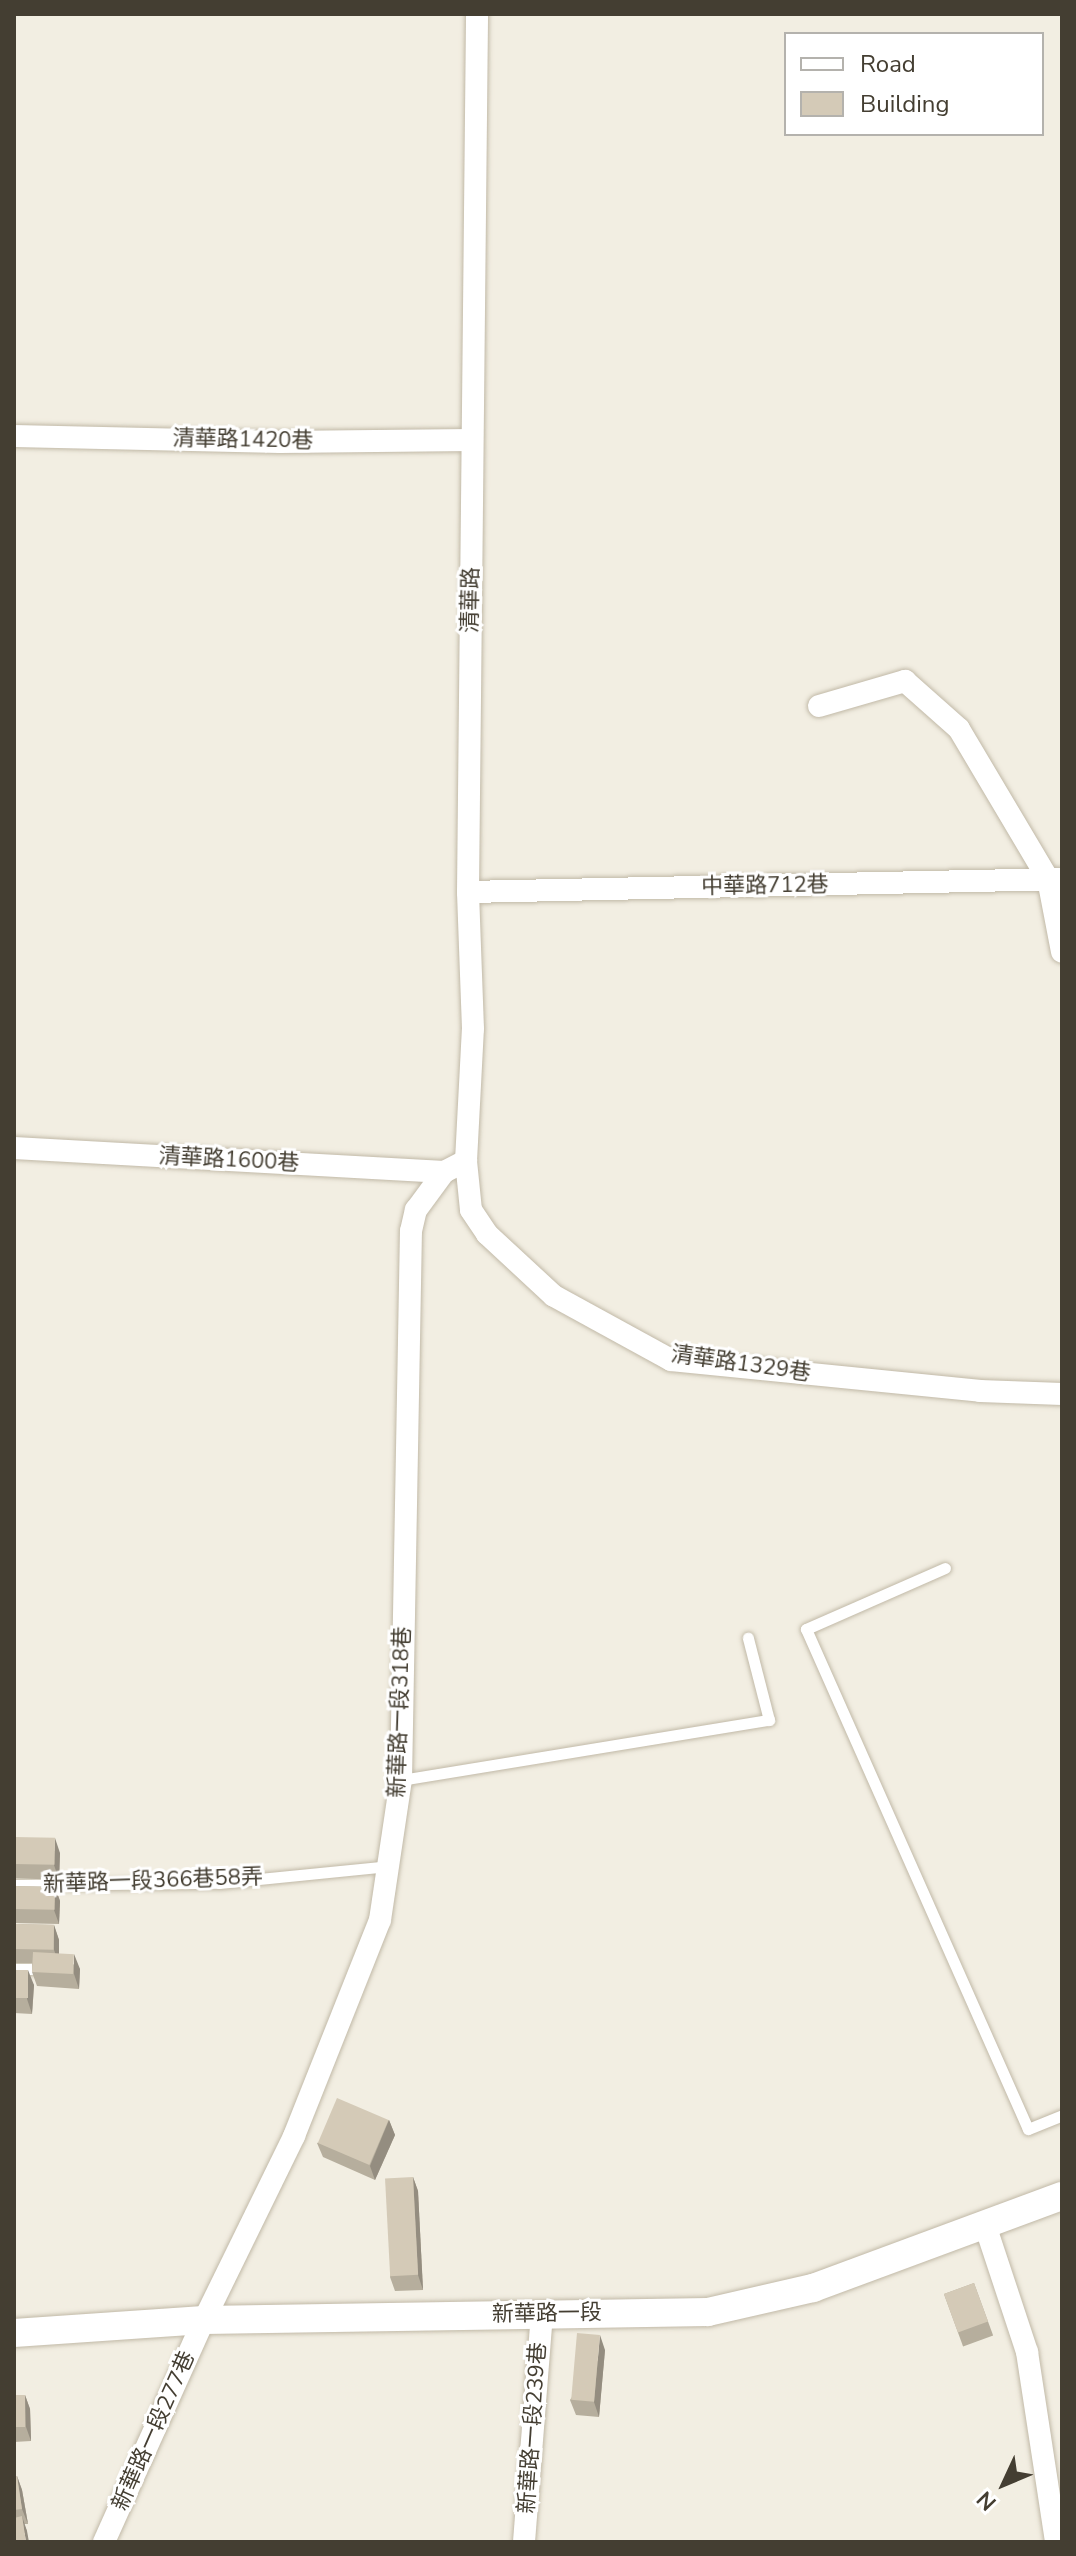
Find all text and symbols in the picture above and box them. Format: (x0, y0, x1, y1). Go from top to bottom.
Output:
legend (784, 32, 1044, 136)
text: Road (860, 48, 916, 80)
text: Building (860, 88, 950, 120)
street label: 清華路1420巷 (172, 426, 314, 454)
street label: 清華路 (457, 567, 485, 633)
street label: 中華路712巷 (701, 872, 829, 900)
street label: 清華路1600巷 (158, 1143, 300, 1177)
street label: 清華路1329巷 (669, 1341, 813, 1387)
street label: 新華路一段318巷 (384, 1626, 416, 1798)
street label: 新華路一段366巷58弄 (43, 1864, 263, 1898)
street label: 新華路一段 (492, 2300, 602, 2328)
street label: 新華路一段239巷 (514, 2341, 552, 2515)
street label: 新華路一段277巷 (107, 2347, 201, 2515)
north arrow (964, 2444, 1044, 2524)
text: N (970, 2484, 1003, 2517)

